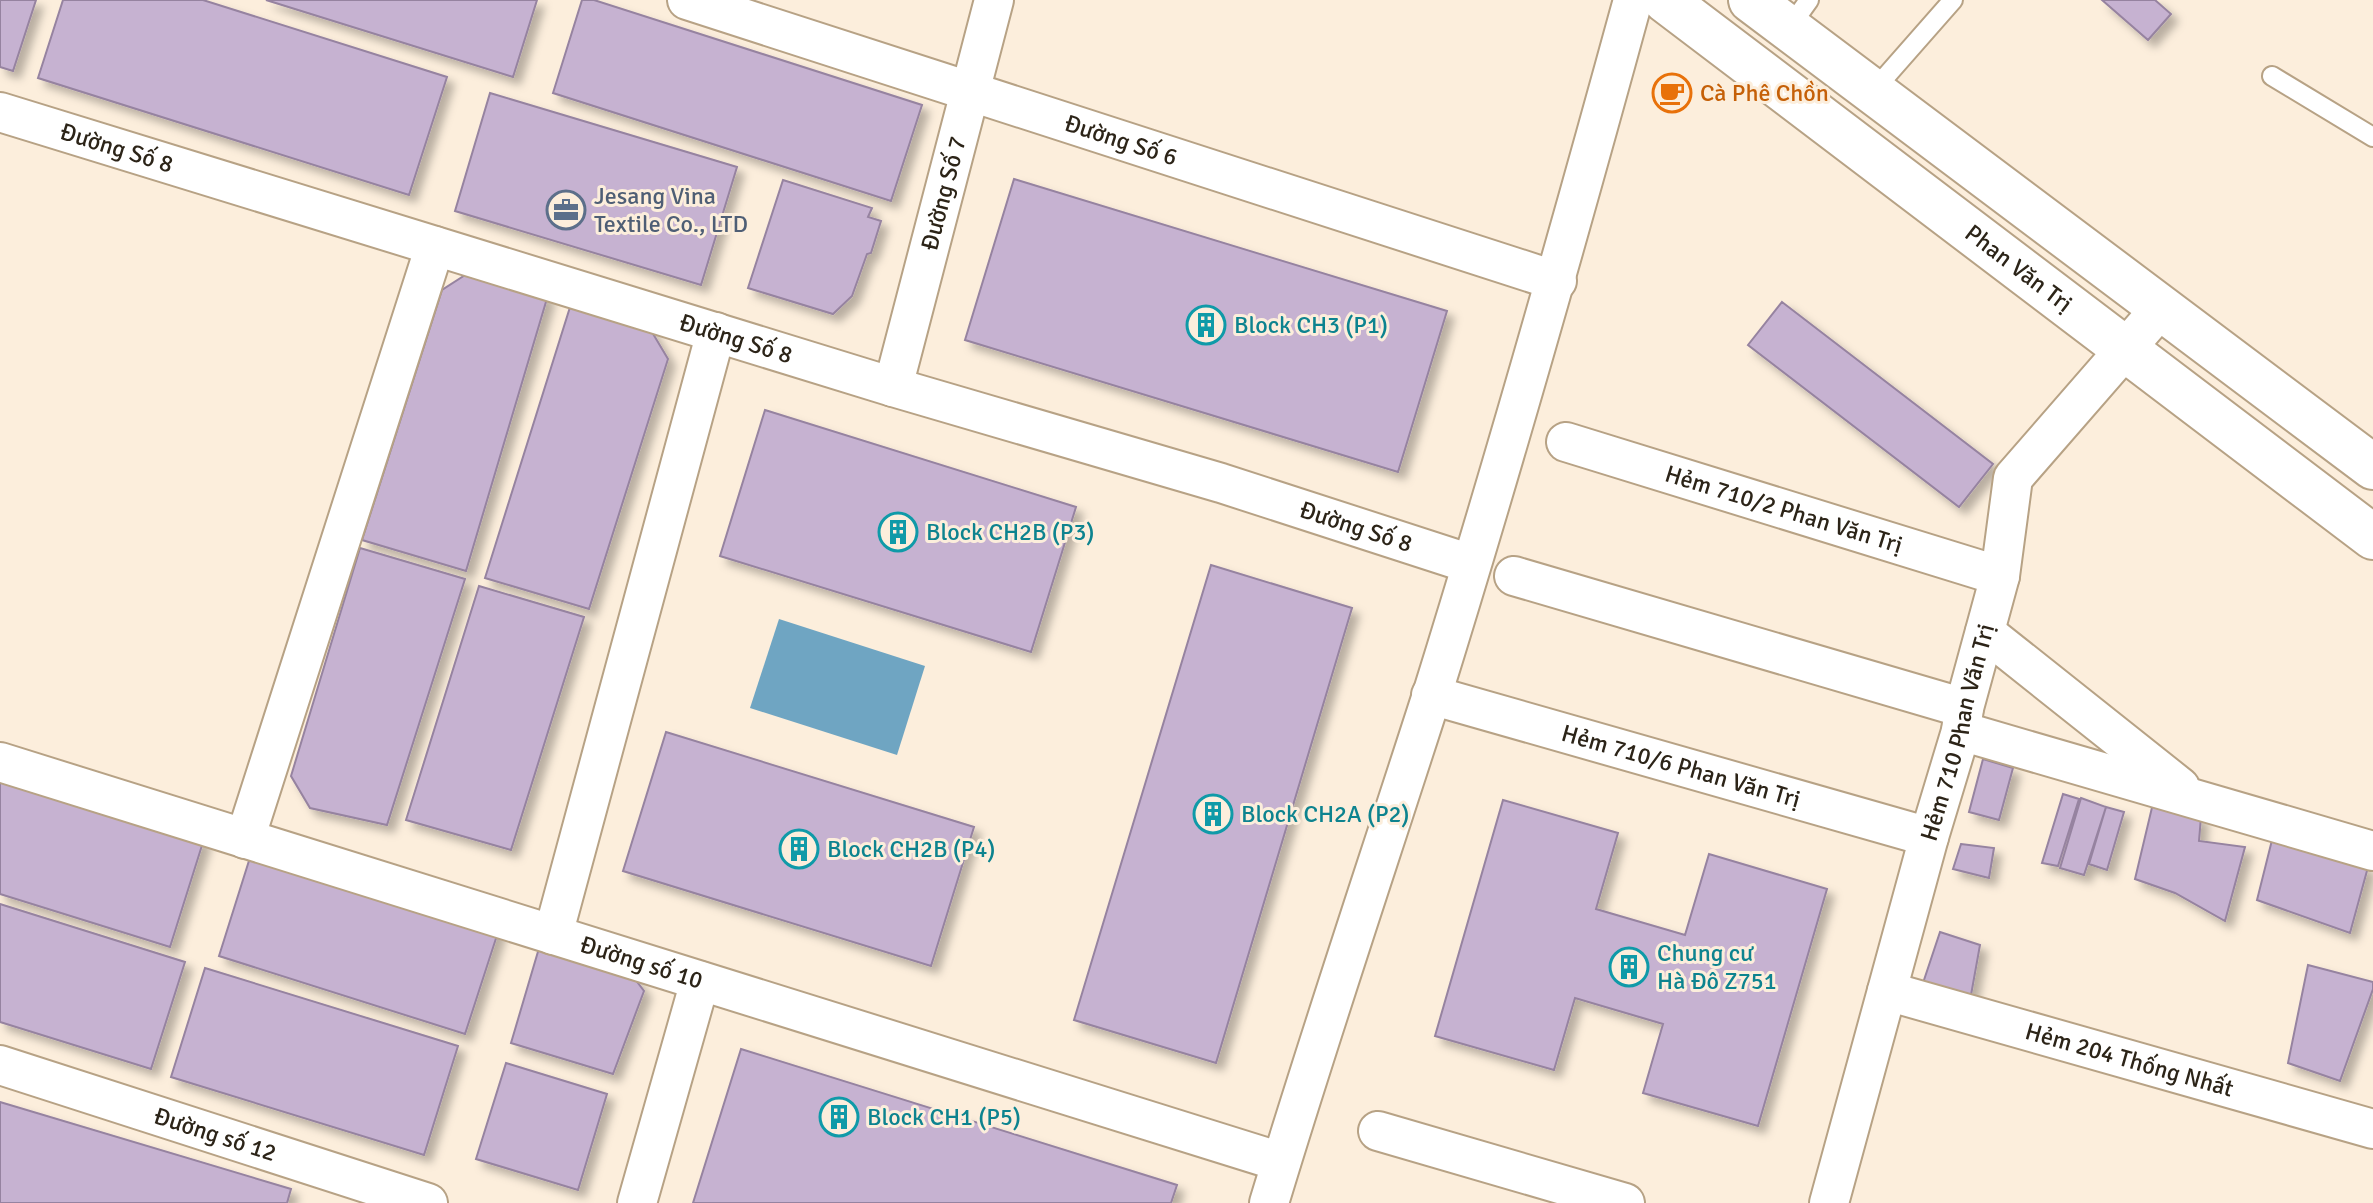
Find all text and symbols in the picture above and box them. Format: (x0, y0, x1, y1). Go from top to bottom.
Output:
cafe icon: Cà Phê Chồn (1651, 72, 1693, 114)
place label: Cà Phê Chồn (1700, 78, 1829, 108)
street label: Đường Số 6 (1061, 108, 1181, 172)
street label: Đường Số 8 (56, 116, 177, 179)
street label: Đường Số 7 (914, 133, 973, 254)
place label: Jesang Vina Textile Co., LTD (594, 181, 748, 239)
office icon: Jesang Vina Textile Co., LTD (545, 189, 587, 231)
street label: Phan Văn Trị (1959, 218, 2078, 319)
building icon: Block CH3 (P1) (1185, 304, 1227, 346)
street label: Đường Số 8 (676, 307, 796, 370)
place label: Block CH3 (P1) (1234, 310, 1388, 340)
street label: Hẻm 710/2 Phan Văn Trị (1661, 458, 1906, 560)
street label: Đường Số 8 (1296, 494, 1416, 559)
building icon: Block CH2B (P3) (877, 511, 919, 553)
place label: Block CH2B (P3) (926, 517, 1094, 547)
street label: Hẻm 710 Phan Văn Trị (1914, 620, 2001, 845)
street label: Hẻm 710/6 Phan Văn Trị (1558, 718, 1804, 815)
building icon: Block CH2A (P2) (1192, 793, 1234, 835)
place label: Block CH2A (P2) (1241, 799, 1410, 829)
building icon: Block CH2B (P4) (778, 828, 820, 870)
place label: Block CH2B (P4) (827, 834, 995, 864)
street label: Đường số 10 (576, 929, 707, 996)
place label: Chung cư Hà Đô Z751 (1657, 938, 1777, 996)
building icon: Chung cư Hà Đô Z751 (1608, 946, 1650, 988)
street label: Hẻm 204 Thống Nhất (2022, 1016, 2237, 1104)
building icon: Block CH1 (P5) (818, 1096, 860, 1138)
street label: Đường số 12 (150, 1101, 280, 1168)
place label: Block CH1 (P5) (867, 1102, 1021, 1132)

